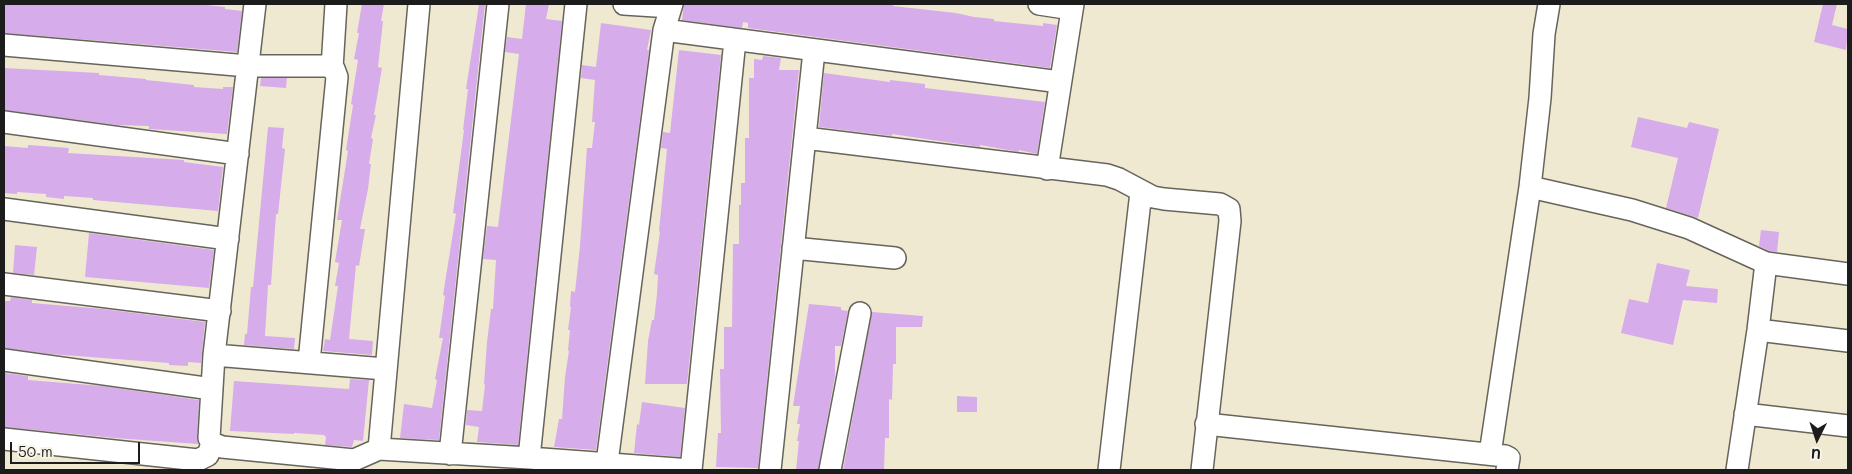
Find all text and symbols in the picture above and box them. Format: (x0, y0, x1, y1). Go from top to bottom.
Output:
north arrow (1792, 414, 1842, 464)
scale bar (12, 432, 142, 464)
text: 50 m (18, 441, 53, 461)
text: U (1810, 445, 1822, 464)

